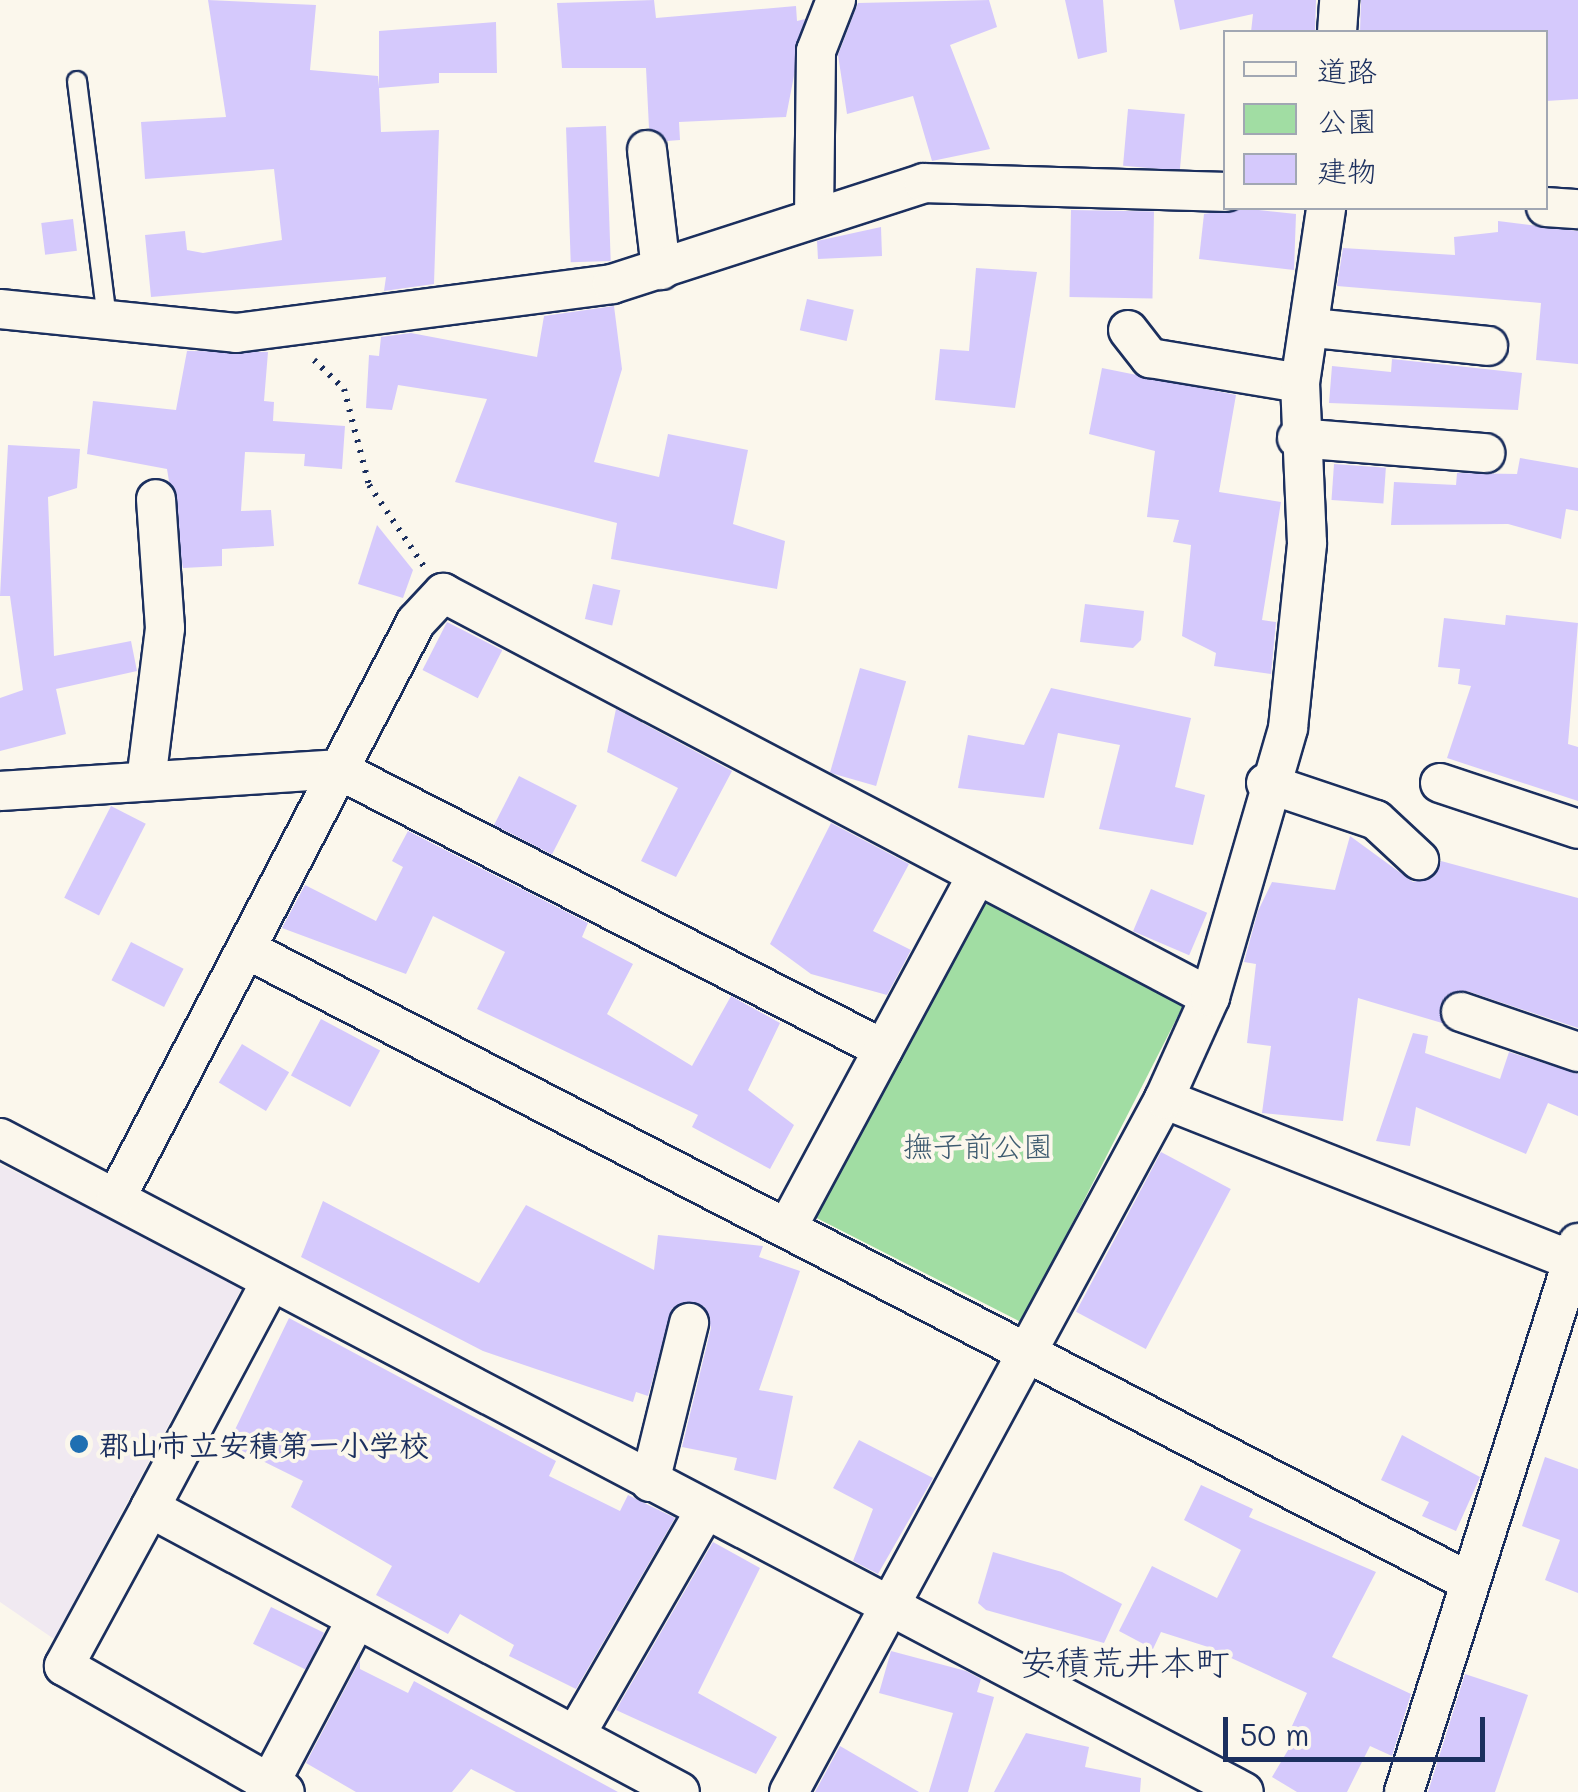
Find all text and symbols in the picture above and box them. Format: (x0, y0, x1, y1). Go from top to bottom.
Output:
legend (1223, 30, 1548, 210)
text: 道路 (1317, 50, 1377, 90)
text: 公園 (1317, 100, 1377, 140)
text: 建物 (1317, 150, 1377, 190)
park label: 撫子前公園 (903, 1127, 1053, 1163)
place label: 郡山市立安積第一小学校 (99, 1426, 429, 1462)
marker: 郡山市立安積第一小学校 (68, 1433, 90, 1455)
district label: 安積荒井本町 (1020, 1640, 1230, 1682)
scale bar (1228, 1697, 1490, 1759)
text: 50 m (1240, 1714, 1310, 1754)

